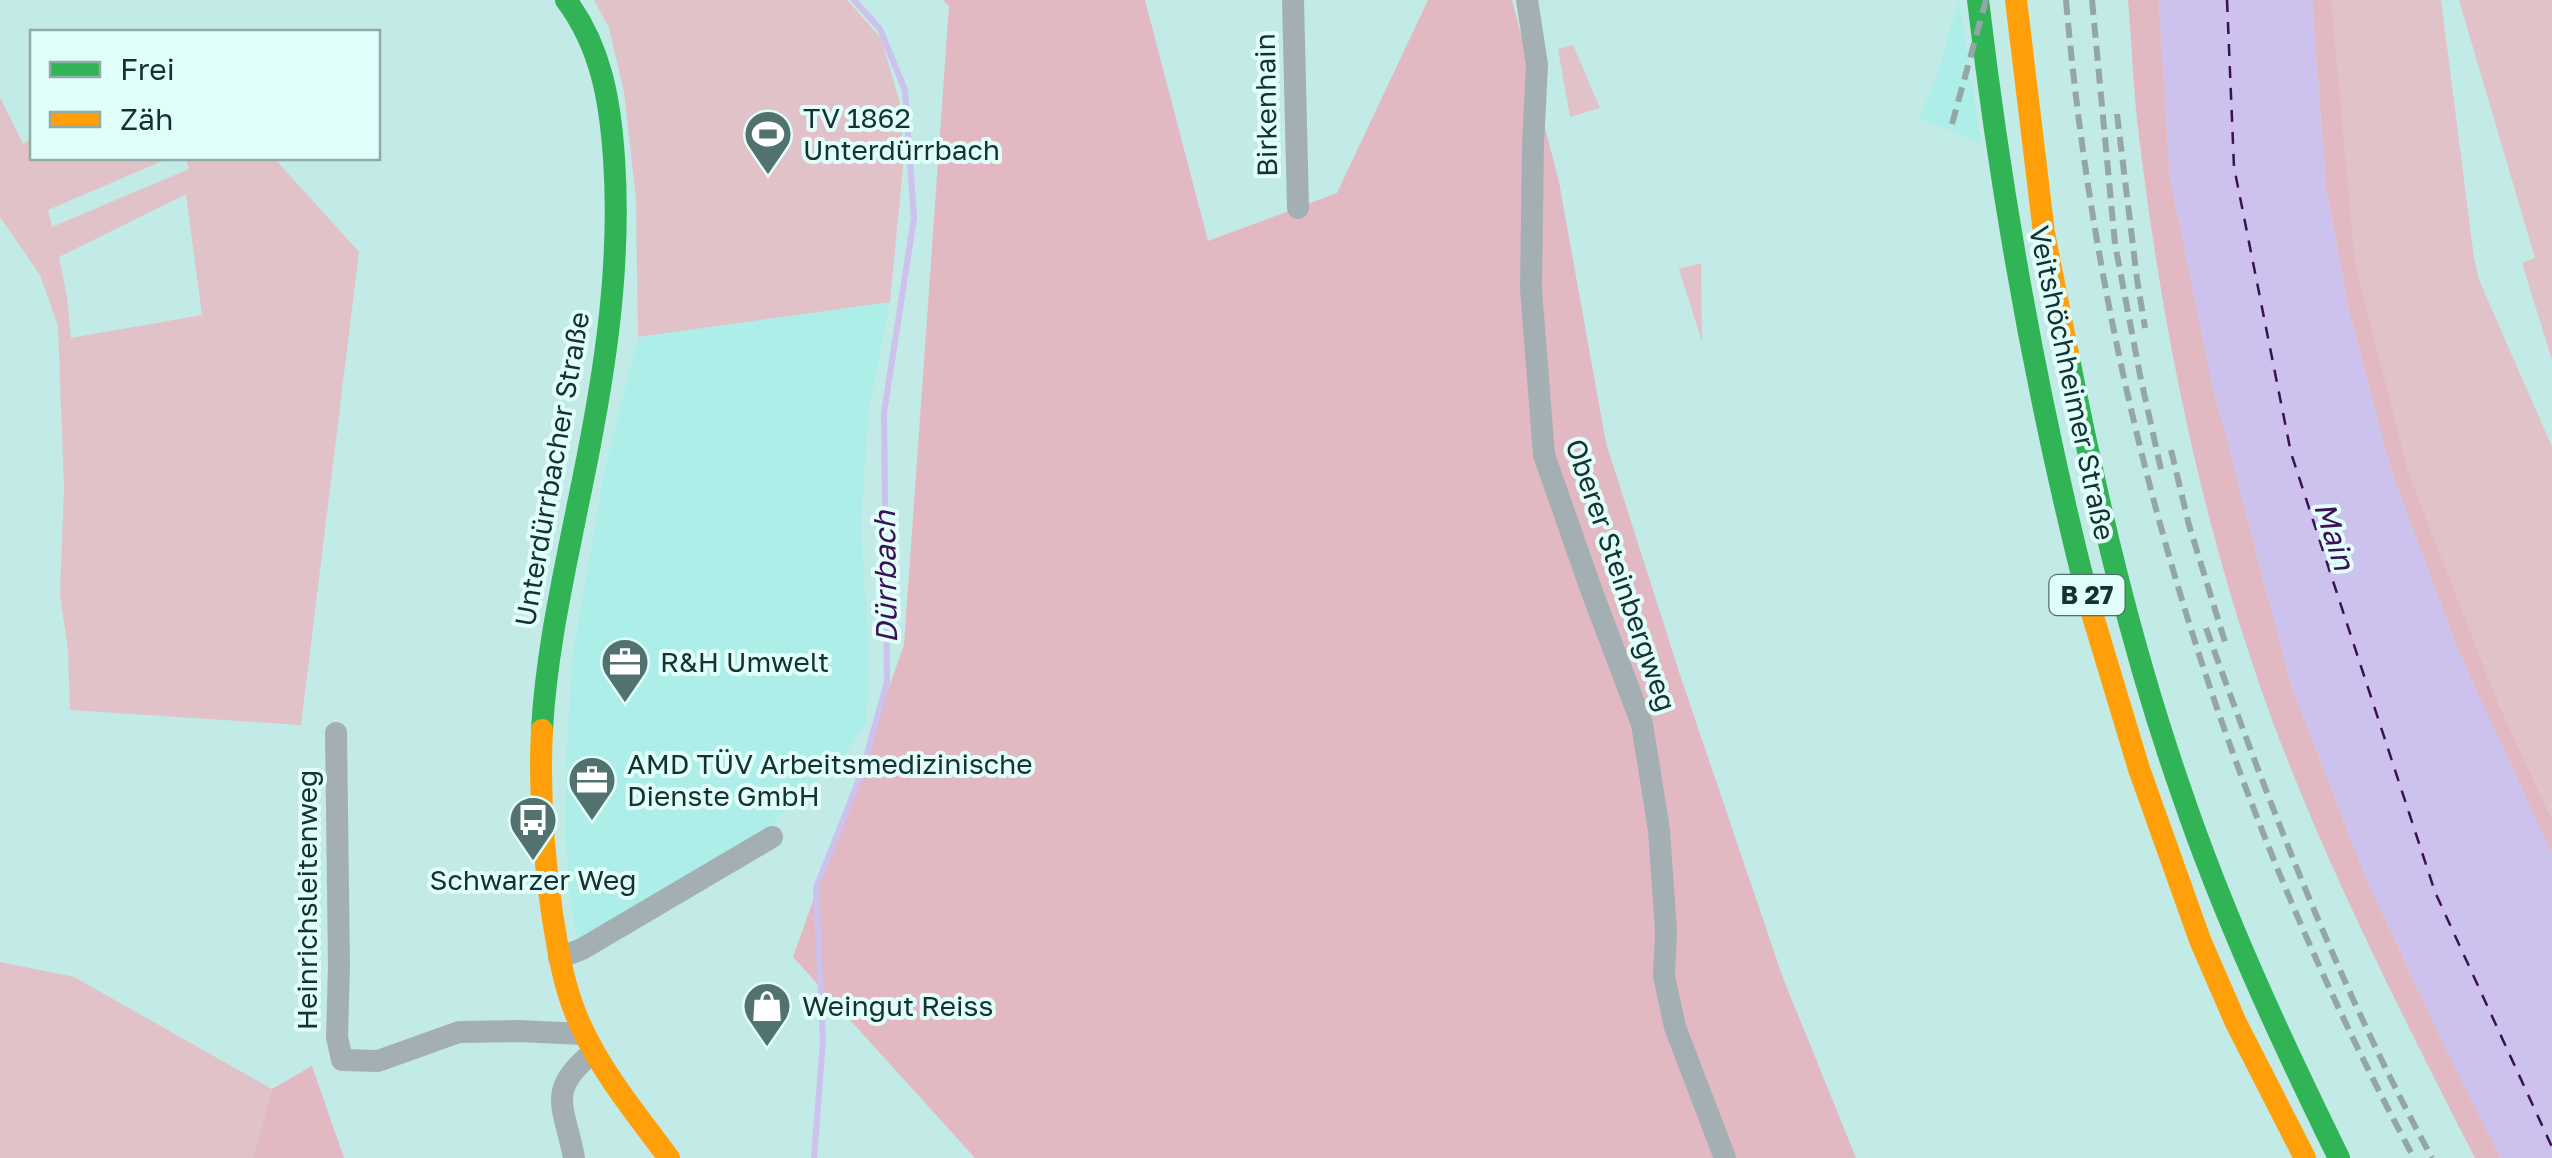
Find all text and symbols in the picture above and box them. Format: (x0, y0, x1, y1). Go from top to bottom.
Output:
legend (30, 30, 380, 160)
street label: Birkenhain (1248, 33, 1283, 177)
text: Frei (120, 51, 175, 87)
text: Zäh (120, 101, 173, 137)
place label: TV 1862 Unterdürrbach (803, 101, 1000, 166)
sports icon: TV 1862 Unterdürrbach (742, 108, 794, 176)
street label: Veitshöchheimer Straße (2023, 223, 2122, 543)
street label: Unterdürrbacher Straße (508, 309, 595, 629)
street label: Oberer Steinbergweg (1559, 434, 1684, 715)
water label: Main (2307, 497, 2363, 576)
water label: Dürrbach (866, 509, 904, 644)
road number: B 27 (2050, 575, 2124, 615)
office icon: R&H Umwelt (599, 636, 651, 704)
place label: R&H Umwelt (660, 645, 829, 678)
place label: AMD TÜV Arbeitsmedizinische Dienste GmbH (627, 747, 1033, 812)
office icon: AMD TÜV Arbeitsmedizinische Dienste GmbH (566, 754, 618, 822)
street label: Heinrichsleitenweg (290, 770, 323, 1030)
bus stop icon: Schwarzer Weg (507, 794, 559, 862)
place label: Schwarzer Weg (430, 863, 636, 896)
shop icon: Weingut Reiss (741, 980, 793, 1048)
place label: Weingut Reiss (802, 989, 993, 1022)

